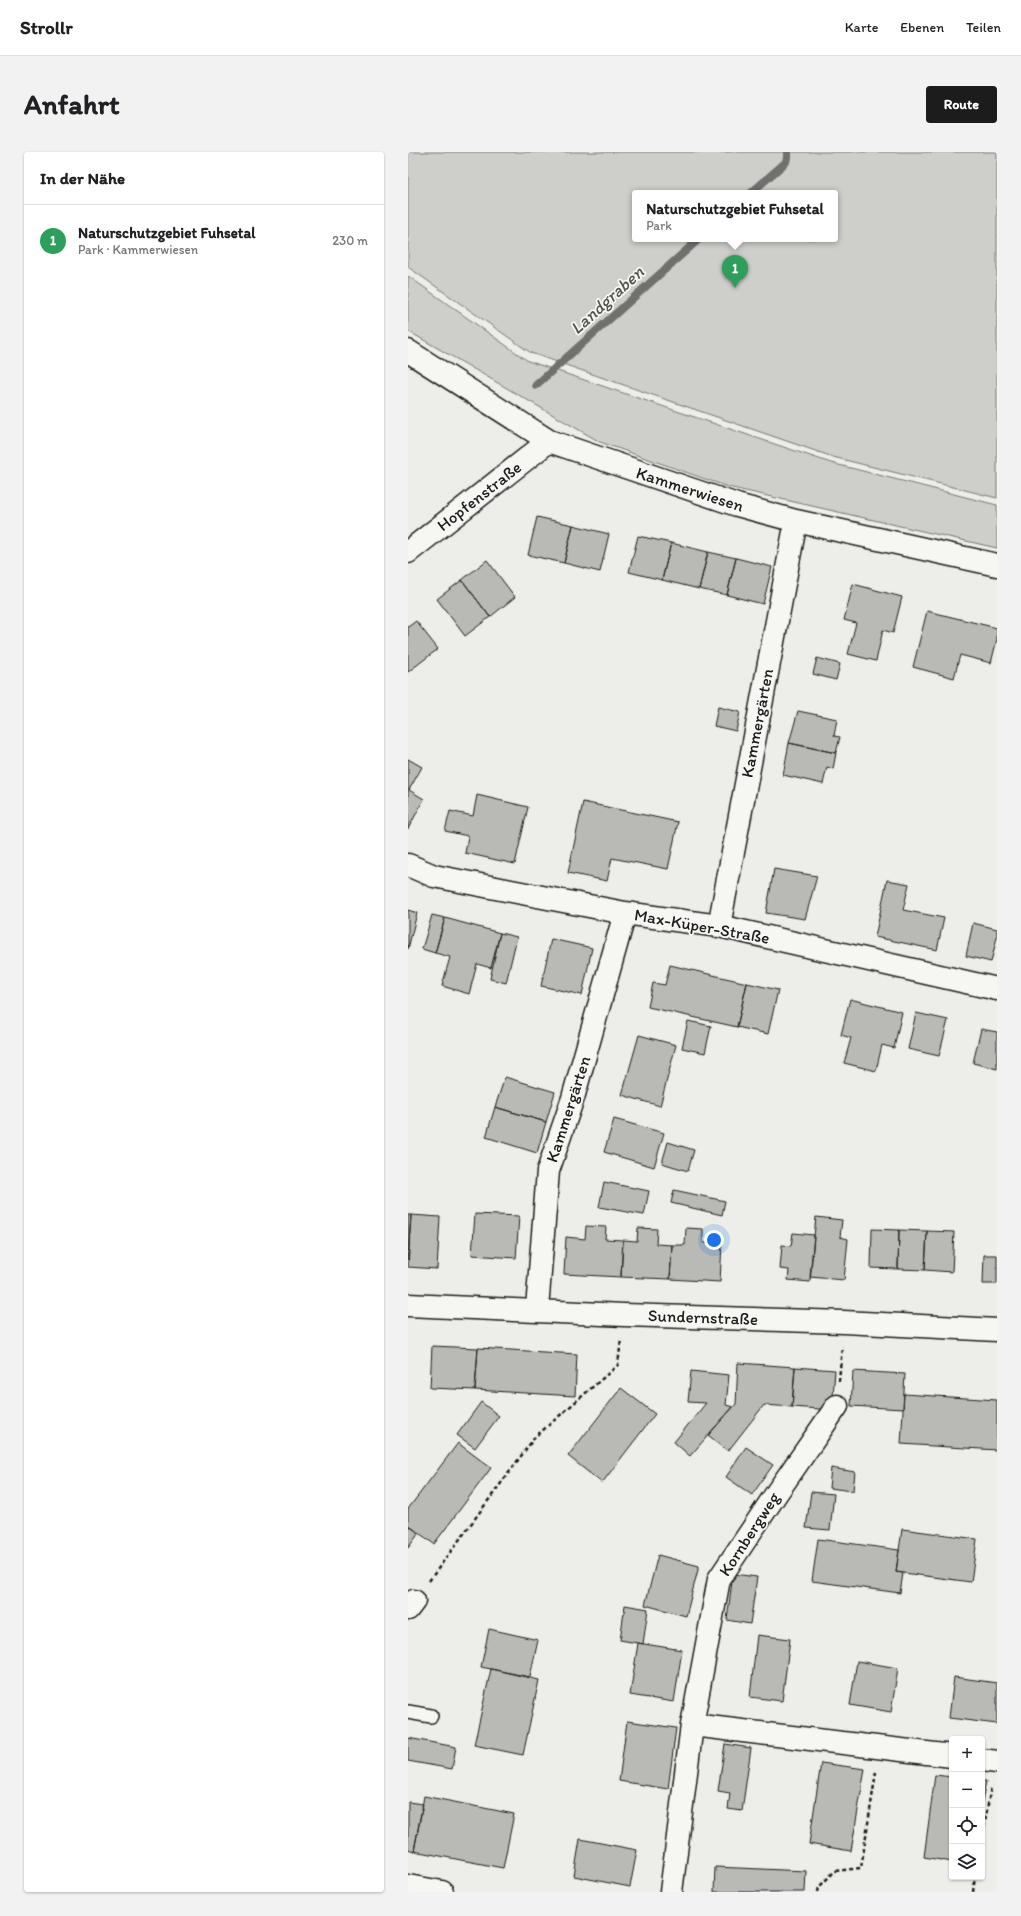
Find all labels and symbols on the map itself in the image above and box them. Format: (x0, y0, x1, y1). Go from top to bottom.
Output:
pin: 1 (722, 255, 748, 288)
water label: Landgraben (566, 261, 649, 339)
street label: Hopfenstraße (433, 457, 525, 535)
street label: Kammerwiesen (634, 462, 747, 516)
street label: Kammergärten (737, 666, 777, 779)
street label: Max-Küper-Straße (633, 904, 771, 948)
street label: Kammergärten (541, 1053, 595, 1165)
your location (704, 1230, 724, 1250)
street label: Sundernstraße (648, 1305, 758, 1329)
street label: Kornbergweg (714, 1488, 784, 1580)

